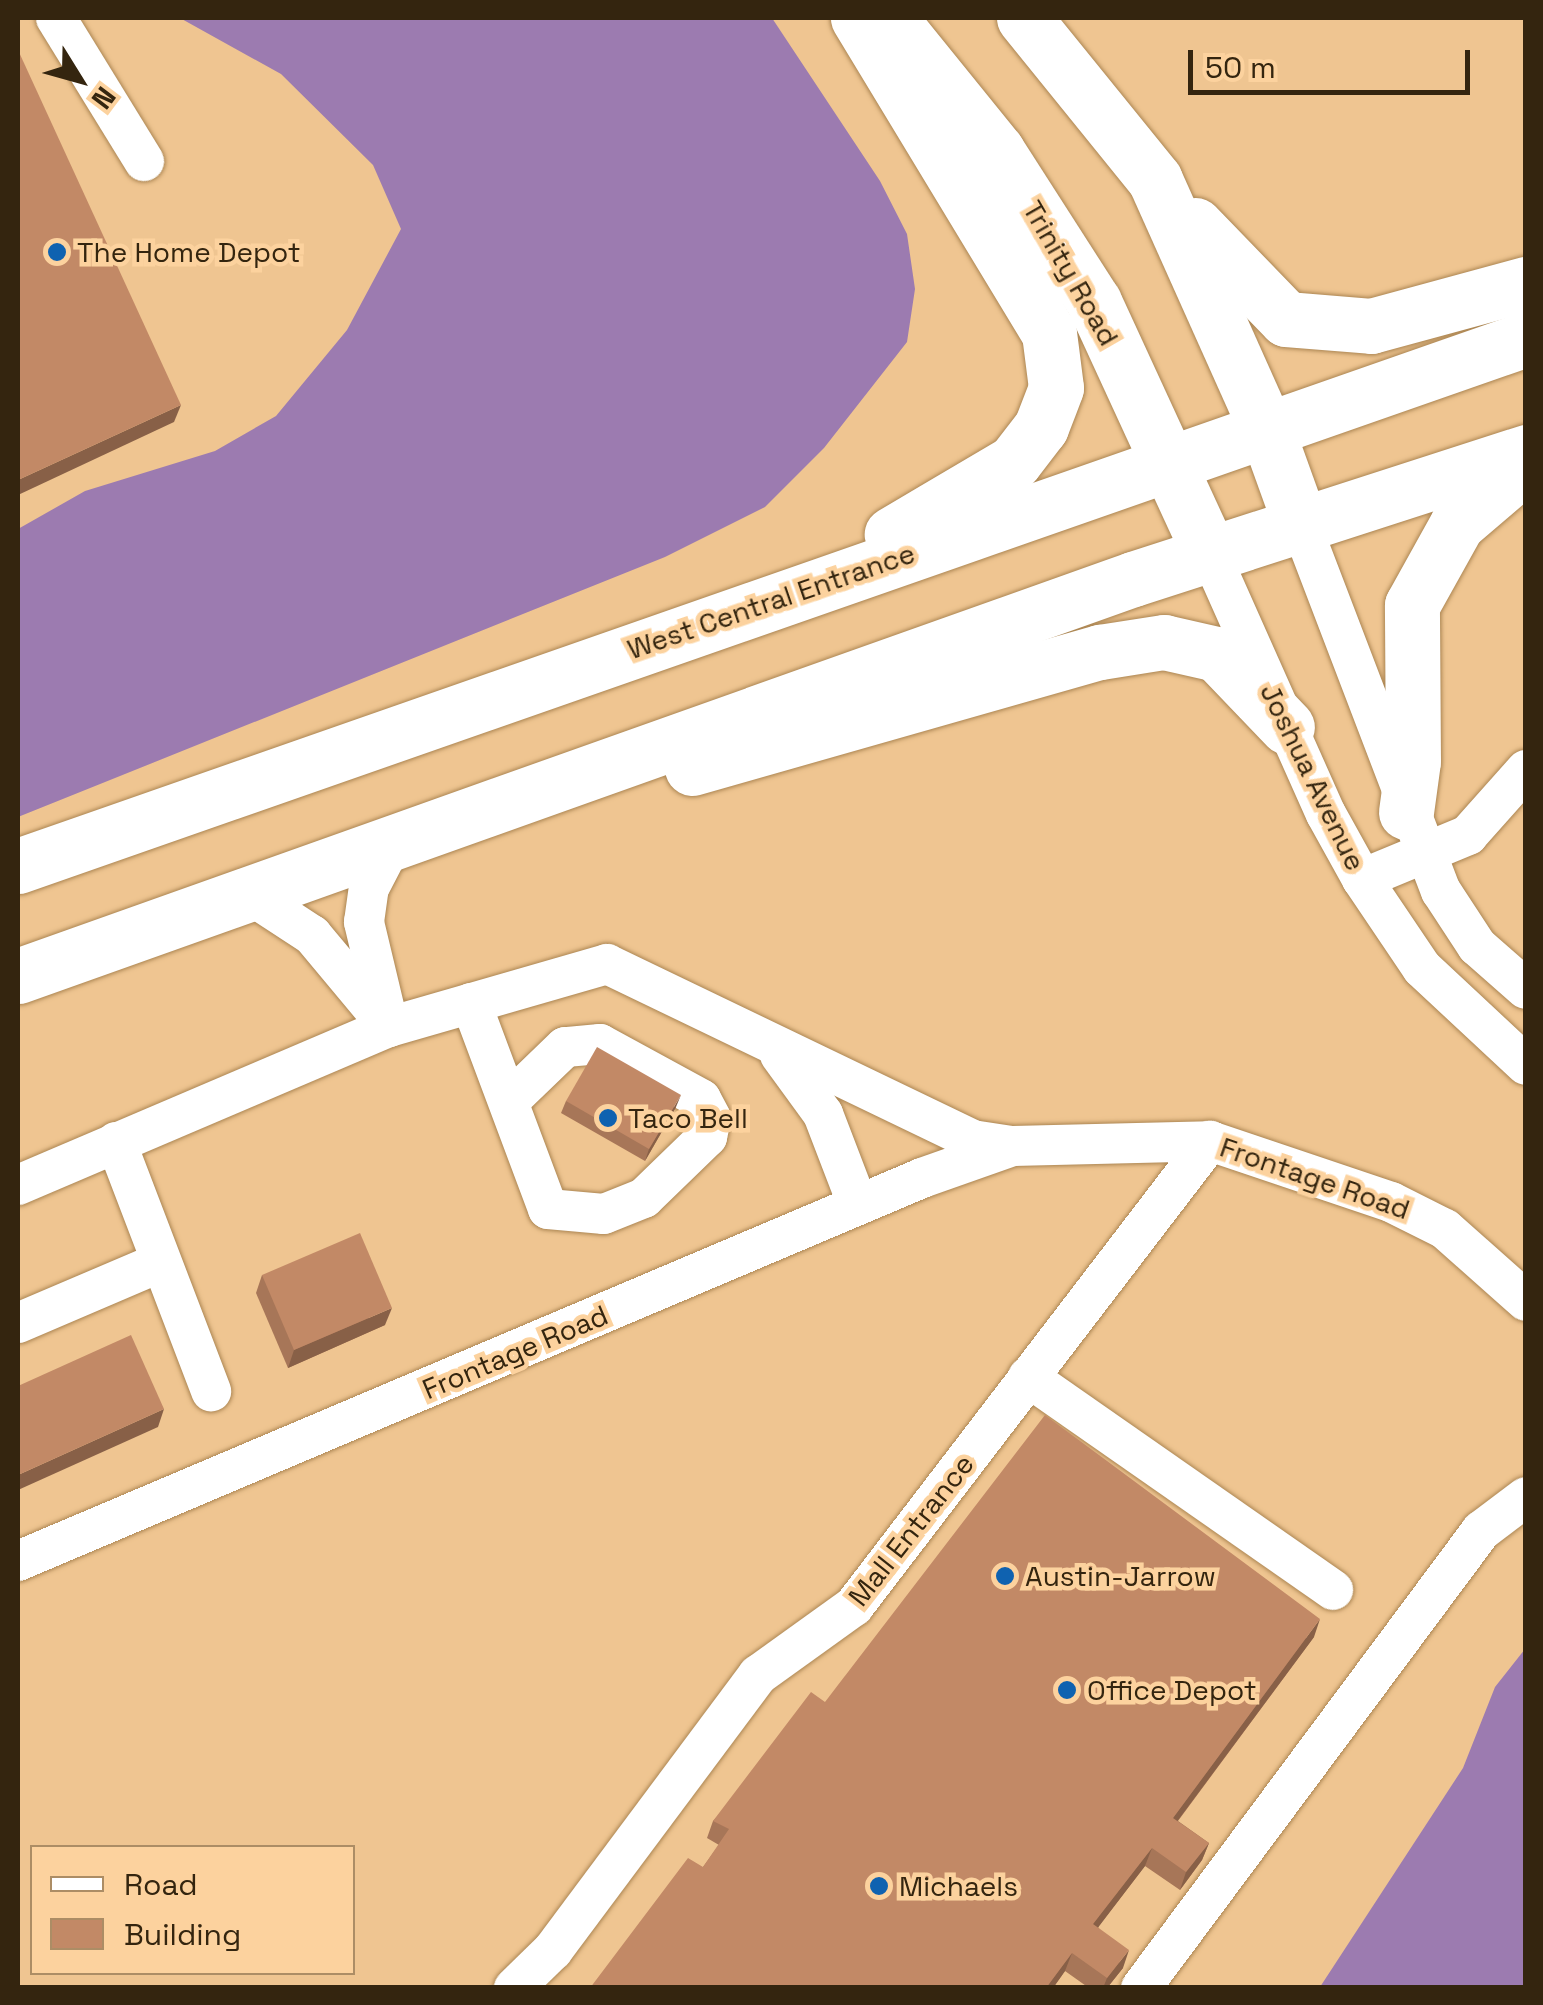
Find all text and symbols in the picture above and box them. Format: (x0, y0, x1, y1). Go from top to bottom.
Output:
north arrow (30, 30, 130, 130)
scale bar (1193, 30, 1476, 92)
text: 50 m (1205, 48, 1276, 87)
text: N (84, 80, 124, 116)
street label: Trinity Road (1016, 195, 1126, 351)
place label: The Home Depot (77, 235, 301, 269)
marker: The Home Depot (46, 241, 68, 263)
street label: West Central Entrance (623, 536, 919, 666)
street label: Joshua Avenue (1253, 678, 1373, 876)
place label: Taco Bell (628, 1101, 748, 1135)
marker: Taco Bell (597, 1107, 619, 1129)
street label: Frontage Road (1216, 1130, 1414, 1226)
street label: Frontage Road (417, 1298, 613, 1406)
street label: Mall Entrance (841, 1447, 981, 1613)
place label: Austin-Jarrow (1025, 1559, 1216, 1593)
marker: Austin-Jarrow (994, 1565, 1016, 1587)
place label: Office Depot (1087, 1673, 1257, 1707)
marker: Office Depot (1056, 1679, 1078, 1701)
legend (30, 1845, 355, 1975)
text: Road (124, 1865, 198, 1904)
place label: Michaels (899, 1869, 1018, 1903)
marker: Michaels (868, 1875, 890, 1897)
text: Building (124, 1915, 241, 1954)

